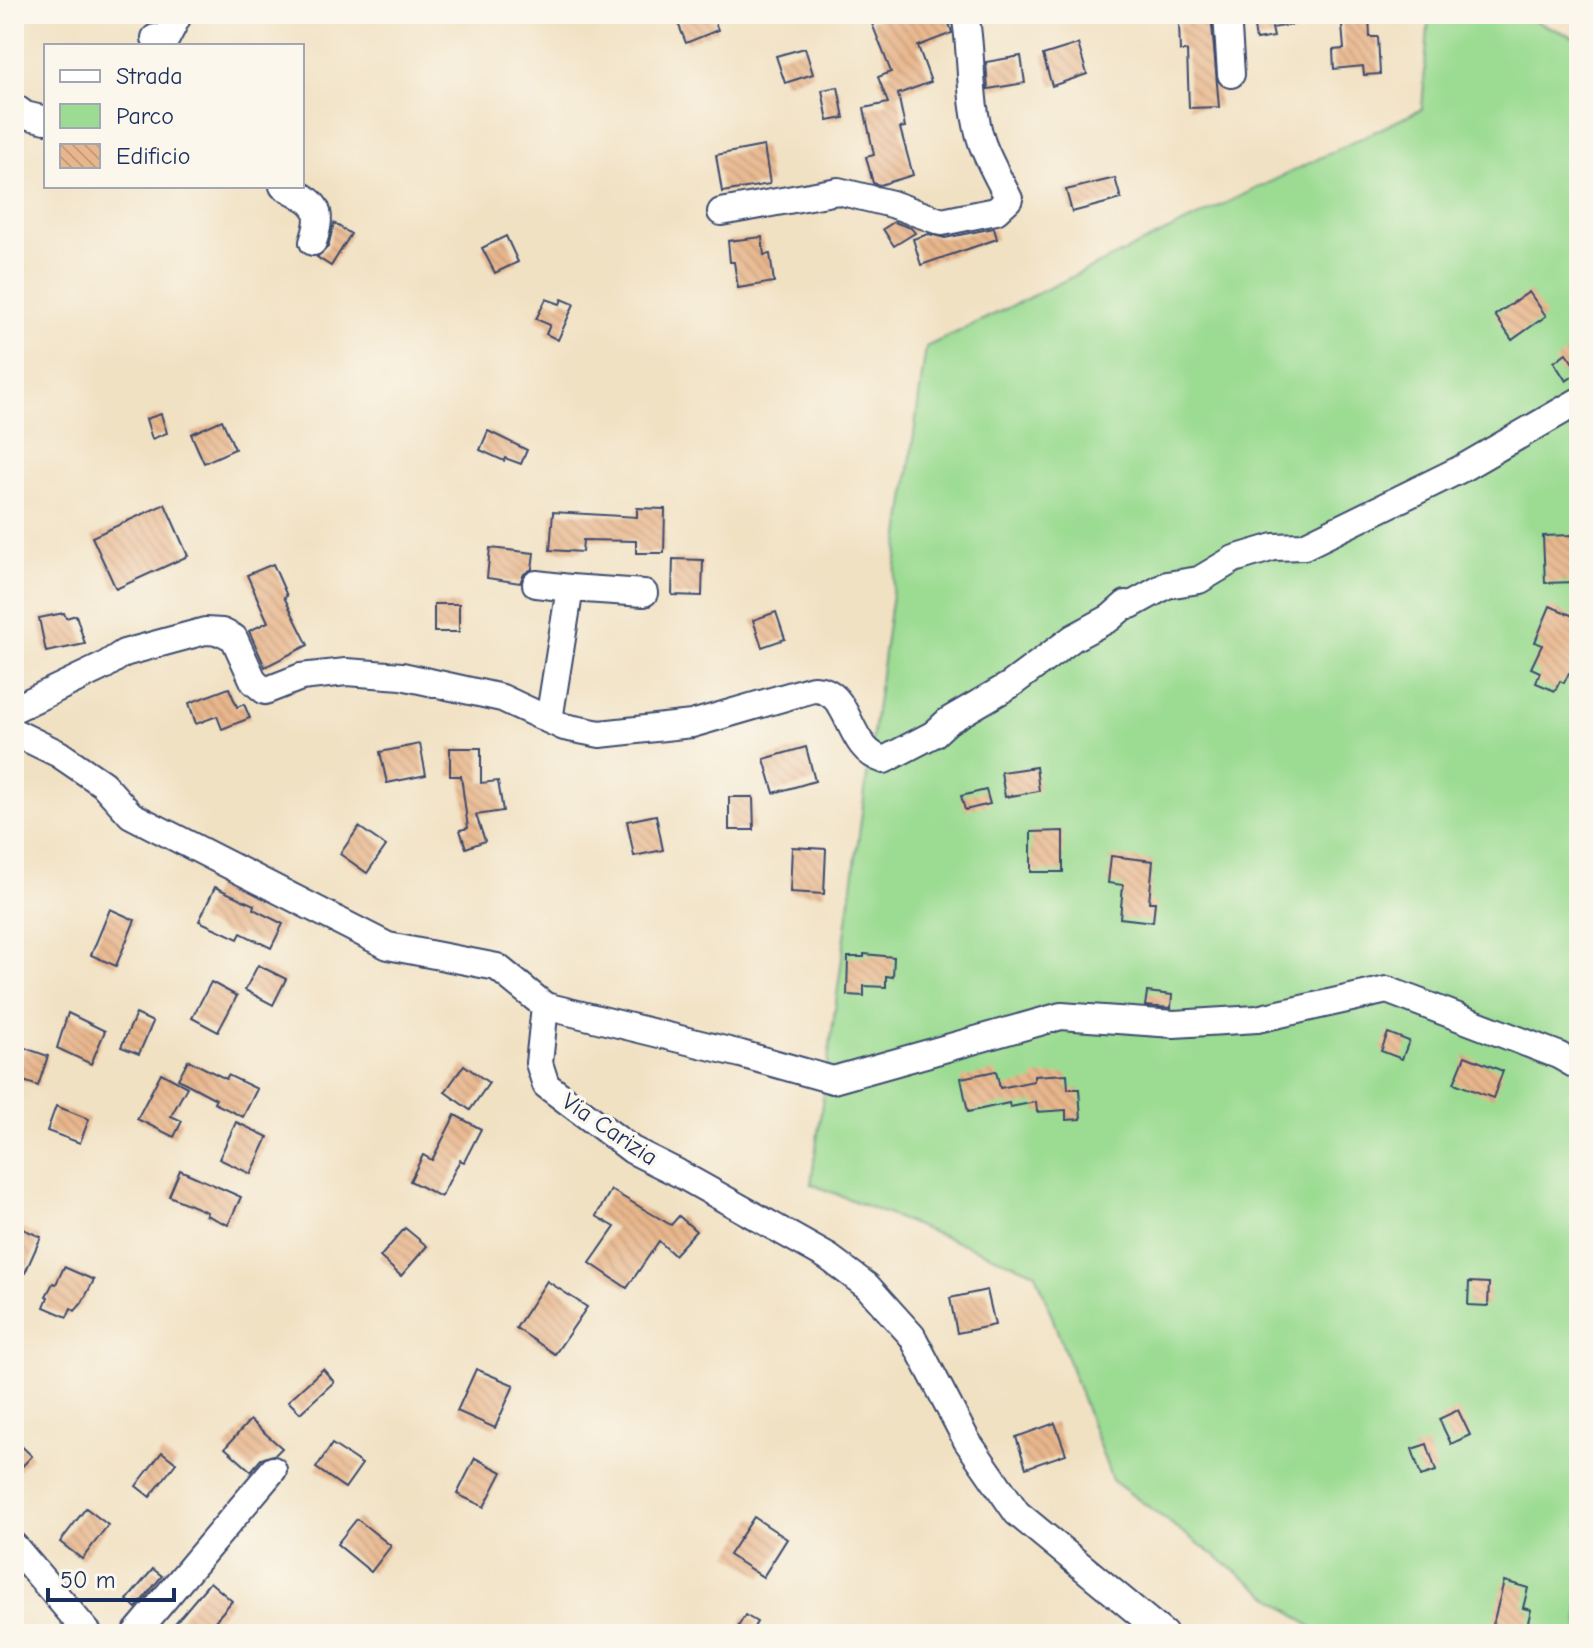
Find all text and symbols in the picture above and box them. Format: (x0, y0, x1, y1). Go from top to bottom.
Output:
legend (44, 44, 304, 188)
text: Strada (116, 62, 183, 90)
text: Parco (116, 102, 174, 130)
text: Edificio (116, 142, 191, 170)
street label: Via Carizia (557, 1087, 663, 1171)
scale bar (48, 1552, 174, 1602)
text: 50 m (60, 1566, 116, 1594)

